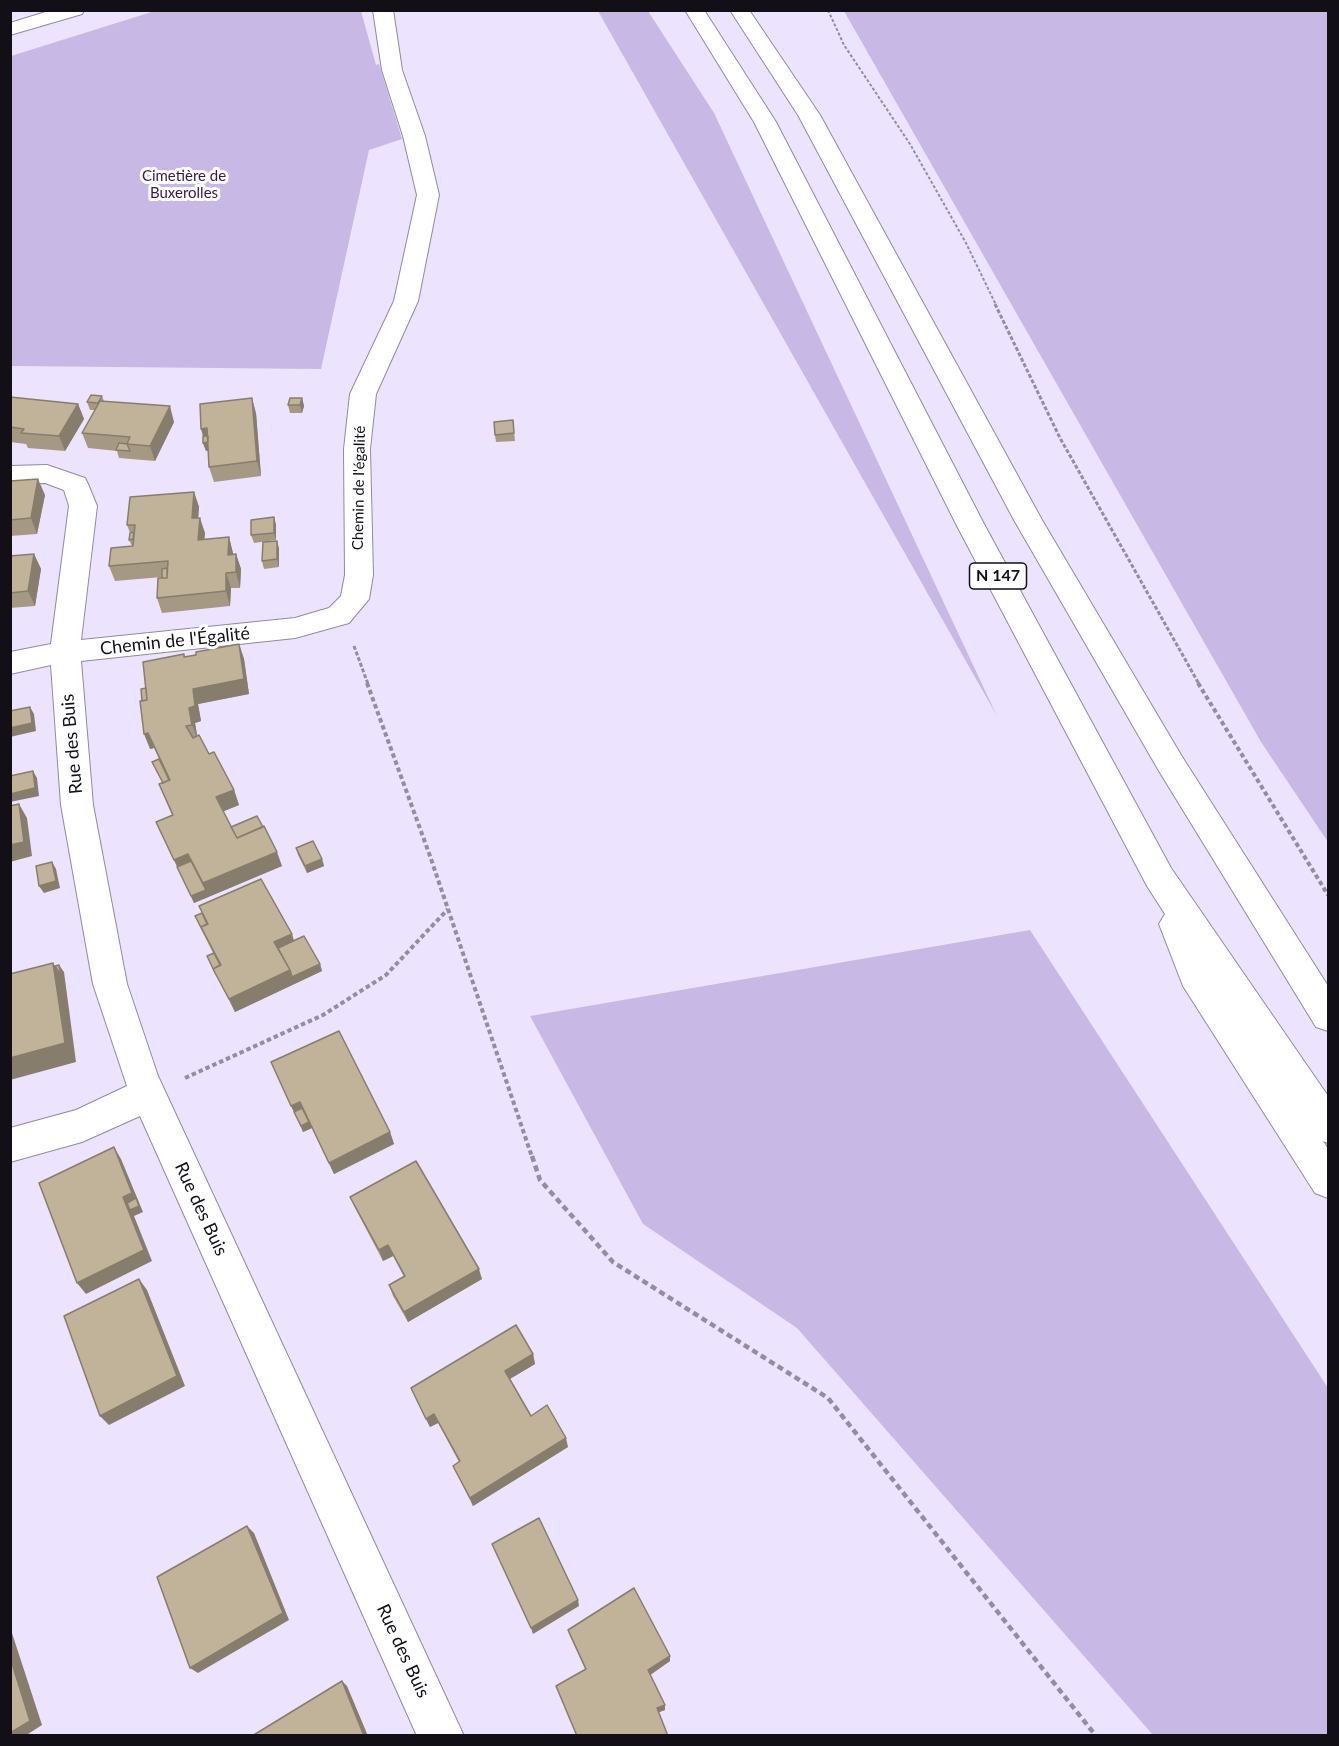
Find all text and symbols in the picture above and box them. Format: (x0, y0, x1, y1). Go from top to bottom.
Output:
park label: Cimetière de Buxerolles (142, 167, 226, 202)
street label: Chemin de l'égalité (349, 426, 369, 550)
road number: N 147 (970, 563, 1026, 589)
street label: Chemin de l'Égalité (99, 622, 251, 660)
street label: Rue des Buis (57, 693, 87, 795)
street label: Rue des Buis (170, 1159, 232, 1259)
street label: Rue des Buis (372, 1601, 434, 1701)

